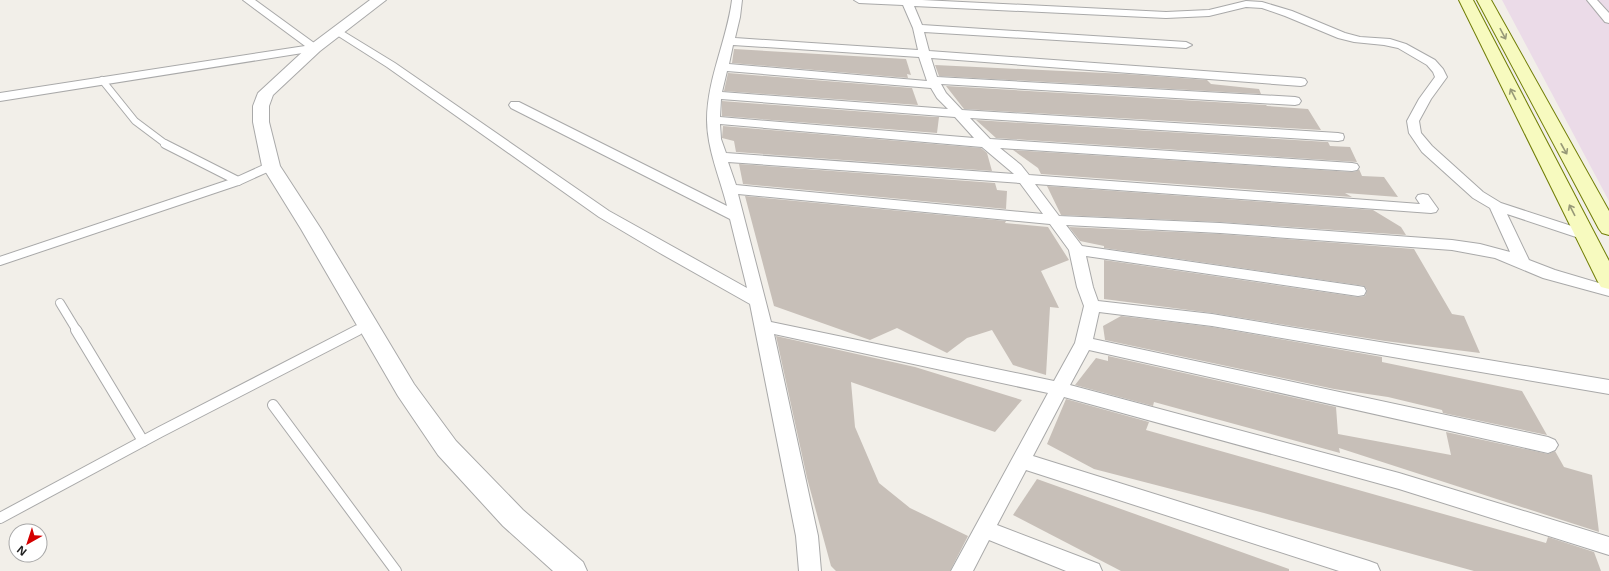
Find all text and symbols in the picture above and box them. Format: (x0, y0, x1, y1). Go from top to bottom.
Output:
one-way arrow (1499, 28, 1507, 40)
one-way arrow (1509, 88, 1516, 100)
one-way arrow (1561, 143, 1569, 155)
one-way arrow (1568, 204, 1575, 216)
north arrow (8, 523, 48, 563)
text: N (13, 543, 30, 560)

